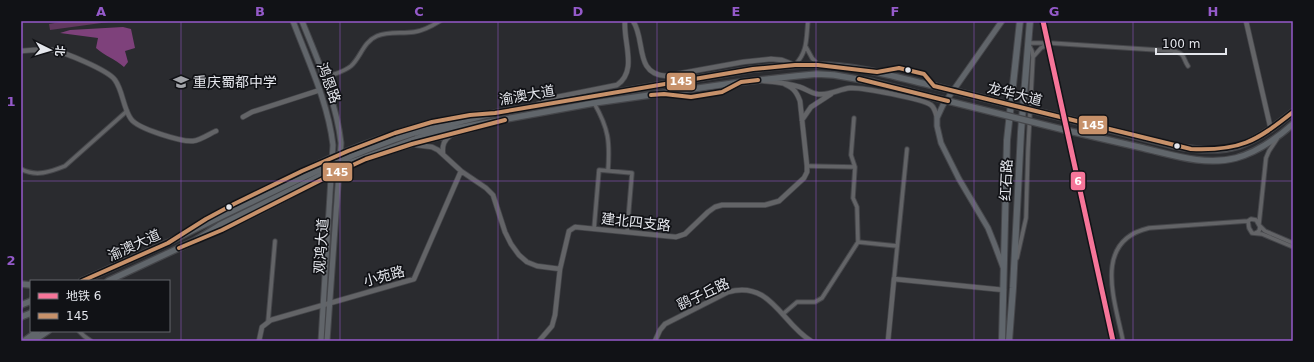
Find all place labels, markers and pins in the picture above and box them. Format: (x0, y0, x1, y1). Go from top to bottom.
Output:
unlabelled marker (903, 65, 913, 75)
school or university icon: 重庆蜀都中学 (172, 73, 190, 91)
place label: 重庆蜀都中学 (193, 74, 277, 90)
unlabelled marker (1172, 141, 1182, 151)
unlabelled marker (224, 202, 234, 212)

